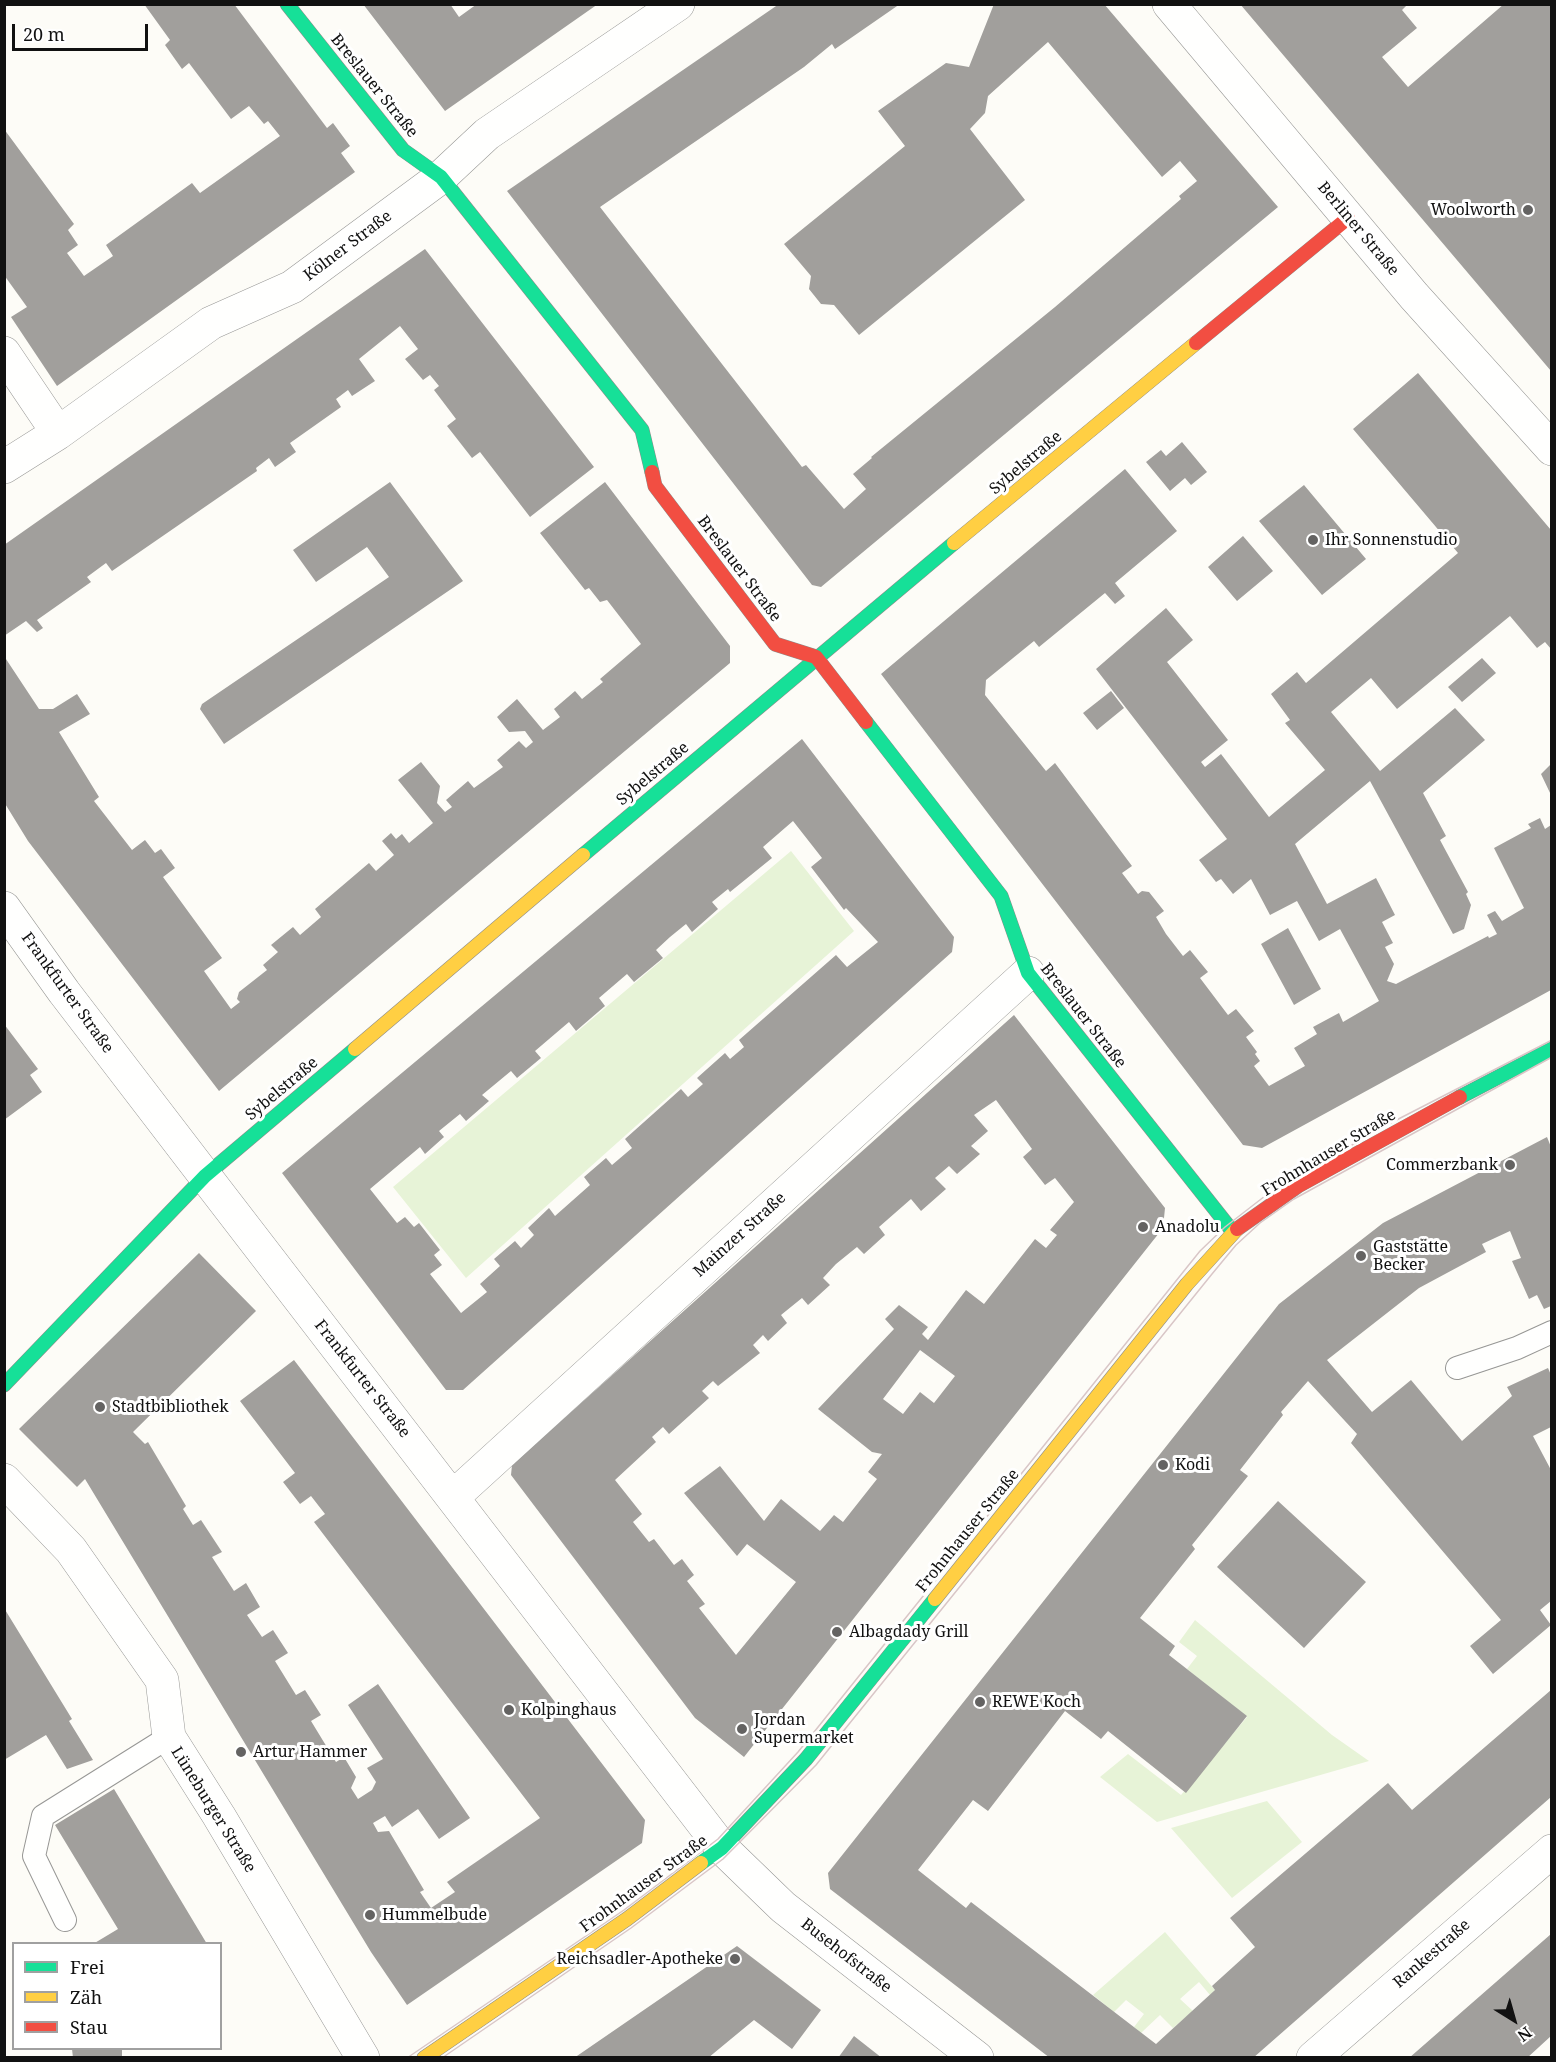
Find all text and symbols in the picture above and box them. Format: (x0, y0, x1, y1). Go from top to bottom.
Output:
scale bar (15, 12, 152, 50)
text: 20 m (23, 22, 65, 46)
street label: Breslauer Straße (326, 30, 422, 142)
street label: Berliner Straße (1313, 178, 1403, 280)
place label: Woolworth (1430, 200, 1516, 220)
marker: Woolworth (1521, 203, 1535, 217)
street label: Kölner Straße (300, 207, 396, 285)
street label: Sybelstraße (986, 427, 1066, 499)
street label: Breslauer Straße (693, 512, 785, 626)
place label: Ihr Sonnenstudio (1325, 530, 1457, 550)
marker: Ihr Sonnenstudio (1306, 533, 1320, 547)
street label: Sybelstraße (613, 738, 693, 810)
street label: Frankfurter Straße (17, 929, 117, 1057)
street label: Breslauer Straße (1036, 960, 1130, 1072)
street label: Sybelstraße (242, 1053, 322, 1125)
street label: Frohnhauser Straße (1258, 1105, 1400, 1201)
place label: Commerzbank (1386, 1155, 1498, 1175)
marker: Commerzbank (1503, 1158, 1517, 1172)
street label: Mainzer Straße (690, 1189, 790, 1281)
place label: Anadolu (1155, 1217, 1220, 1237)
marker: Anadolu (1136, 1220, 1150, 1234)
place label: Gaststätte Becker (1373, 1237, 1448, 1275)
marker: Gaststätte Becker (1354, 1249, 1368, 1263)
street label: Frankfurter Straße (310, 1316, 414, 1442)
place label: Stadtbibliothek (112, 1397, 229, 1417)
marker: Stadtbibliothek (93, 1400, 107, 1414)
place label: Kodi (1175, 1455, 1210, 1475)
marker: Kodi (1156, 1458, 1170, 1472)
street label: Frohnhauser Straße (912, 1466, 1024, 1596)
place label: Albagdady Grill (849, 1622, 969, 1642)
marker: Albagdady Grill (830, 1625, 844, 1639)
place label: REWE Koch (992, 1692, 1081, 1712)
marker: REWE Koch (973, 1695, 987, 1709)
place label: Kolpinghaus (521, 1700, 616, 1720)
marker: Kolpinghaus (502, 1703, 516, 1717)
place label: Jordan Supermarket (754, 1710, 854, 1748)
marker: Jordan Supermarket (735, 1722, 749, 1736)
place label: Artur Hammer (253, 1742, 367, 1762)
street label: Lüneburger Straße (166, 1743, 260, 1877)
marker: Artur Hammer (234, 1745, 248, 1759)
street label: Frohnhauser Straße (576, 1831, 712, 1937)
place label: Hummelbude (382, 1905, 487, 1925)
marker: Hummelbude (363, 1908, 377, 1922)
street label: Busehofstraße (797, 1915, 895, 1997)
street label: Rankestraße (1390, 1915, 1474, 1993)
legend (12, 1942, 222, 2050)
place label: Reichsadler-Apotheke (556, 1949, 723, 1969)
marker: Reichsadler-Apotheke (728, 1952, 742, 1966)
text: Frei (70, 1955, 105, 1979)
text: Zäh (70, 1985, 102, 2009)
north arrow (1484, 1990, 1544, 2050)
text: Stau (70, 2015, 108, 2039)
text: N (1513, 2022, 1536, 2047)

